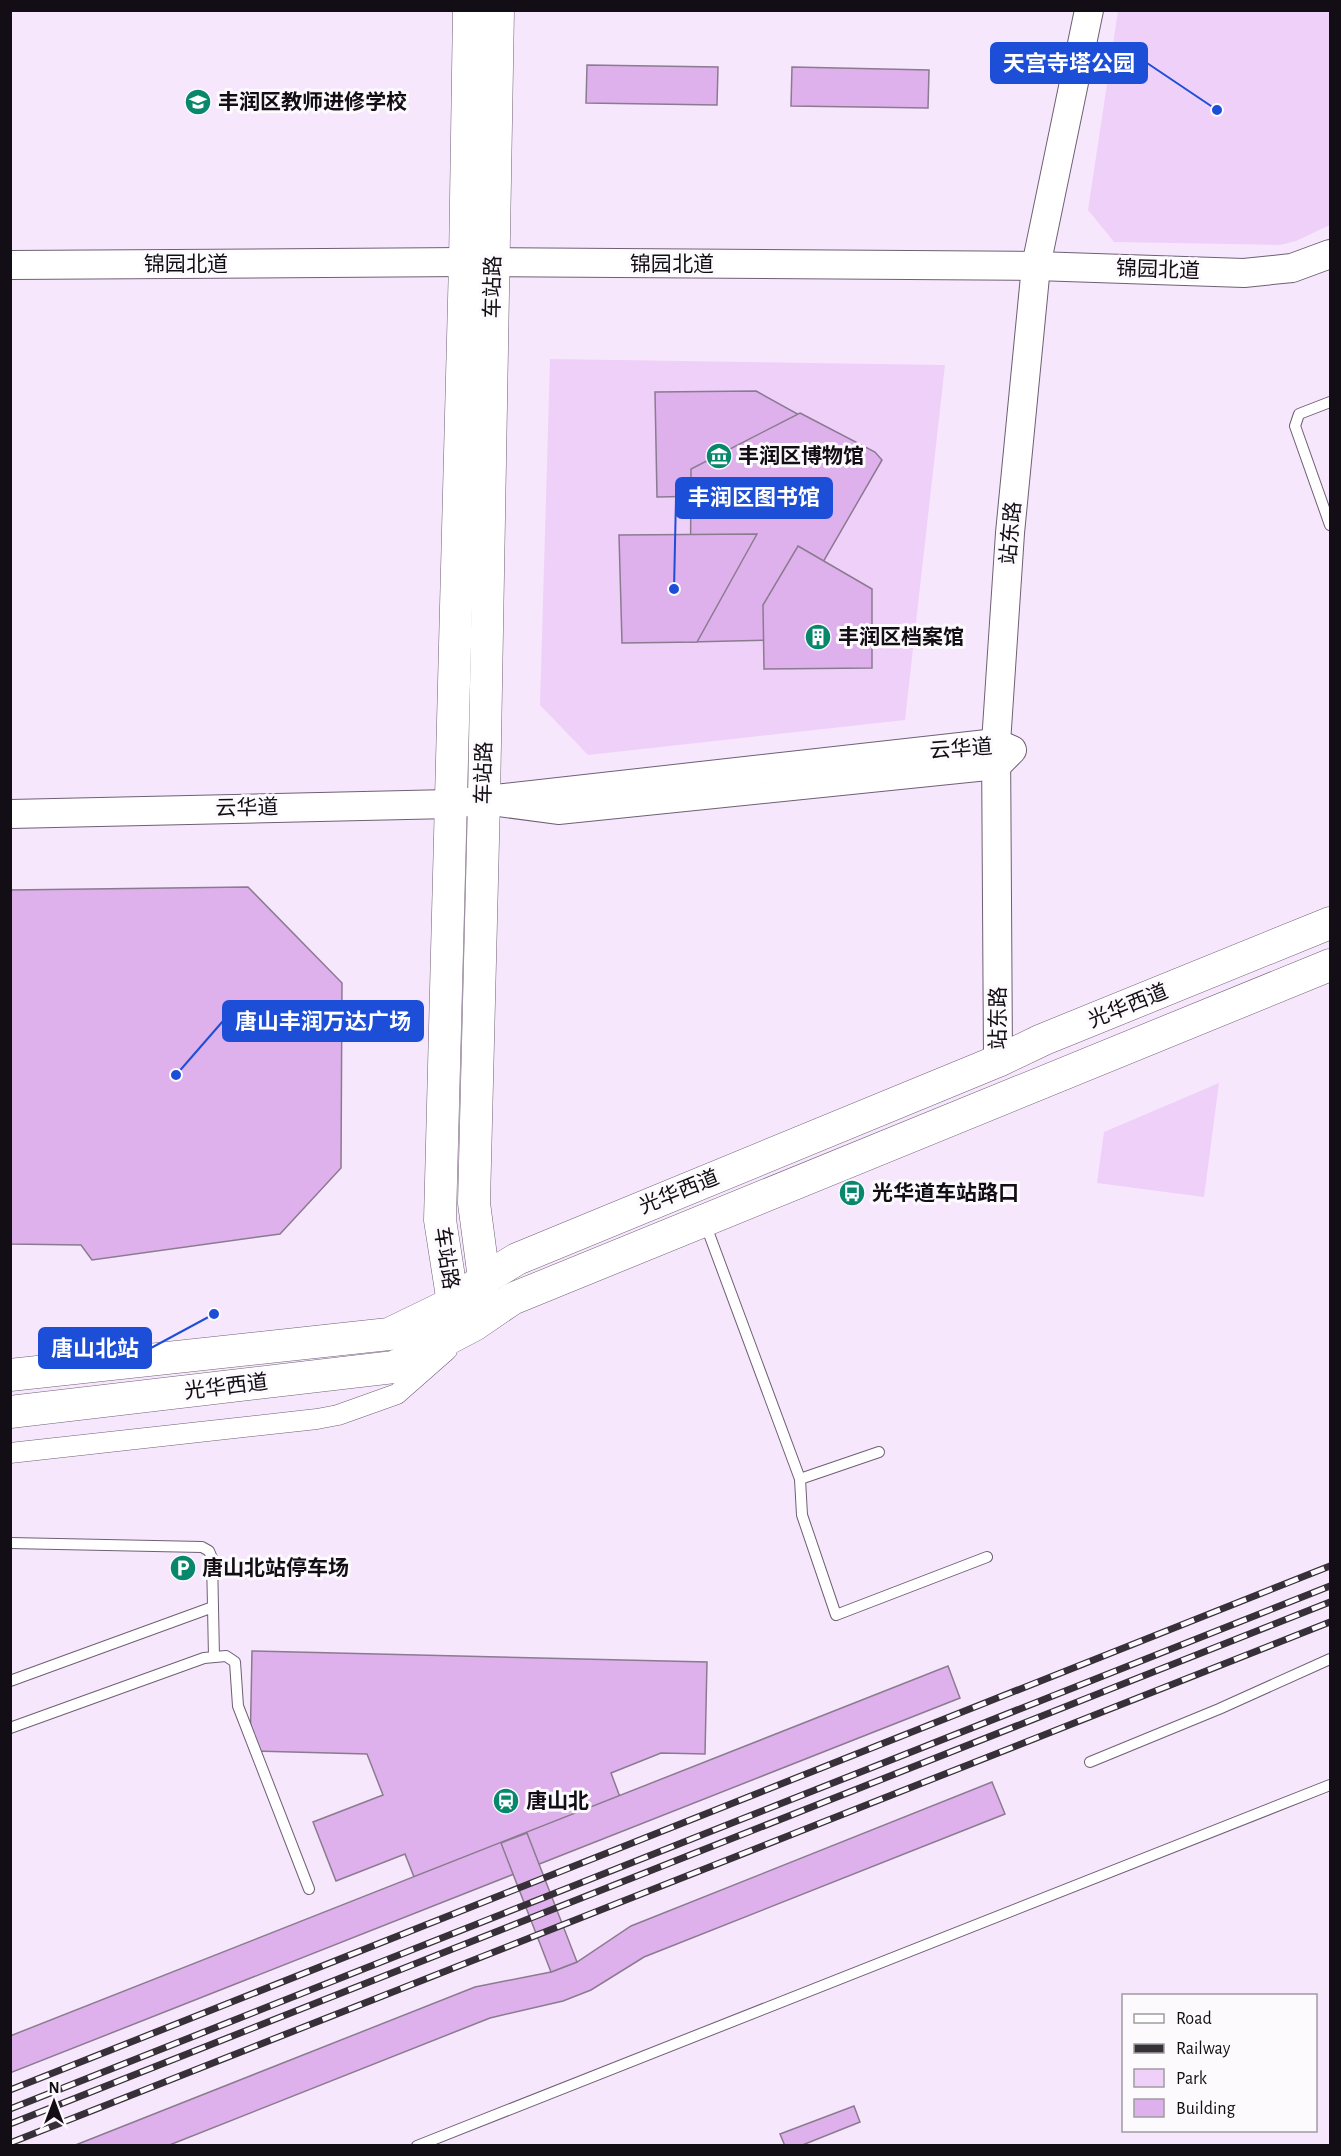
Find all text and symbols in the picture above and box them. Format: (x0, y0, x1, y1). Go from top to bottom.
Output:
callout: 天宫寺塔公园 (991, 43, 1147, 83)
text: 天宫寺塔公园 (1003, 52, 1135, 75)
school or university icon: 丰润区教师进修学校 (183, 87, 213, 117)
place label: 丰润区教师进修学校 (218, 90, 407, 113)
street label: 锦园北道 (144, 253, 228, 275)
street label: 锦园北道 (630, 253, 714, 275)
street label: 车站路 (481, 255, 504, 319)
street label: 锦园北道 (1116, 257, 1200, 282)
museum icon: 丰润区博物馆 (704, 441, 734, 471)
place label: 丰润区博物馆 (738, 444, 864, 467)
callout: 丰润区图书馆 (676, 478, 832, 518)
text: 丰润区图书馆 (688, 485, 820, 509)
street label: 站东路 (997, 501, 1024, 565)
building icon: 丰润区档案馆 (803, 622, 833, 652)
place label: 丰润区档案馆 (838, 626, 964, 648)
street label: 云华道 (929, 735, 993, 762)
street label: 车站路 (472, 741, 495, 805)
street label: 云华道 (215, 796, 279, 819)
street label: 光华西道 (1085, 980, 1171, 1031)
street label: 站东路 (987, 987, 1009, 1050)
callout: 唐山丰润万达广场 (223, 1001, 423, 1041)
text: 唐山丰润万达广场 (235, 1009, 411, 1033)
street label: 光华西道 (636, 1166, 722, 1217)
bus stop icon: 光华道车站路口 (837, 1178, 867, 1208)
place label: 光华道车站路口 (872, 1181, 1019, 1204)
street label: 车站路 (431, 1225, 462, 1291)
callout: 唐山北站 (39, 1328, 151, 1368)
text: 唐山北站 (51, 1337, 139, 1360)
street label: 光华西道 (183, 1370, 269, 1403)
parking icon: 唐山北站停车场 (168, 1553, 198, 1583)
place label: 唐山北站停车场 (202, 1556, 349, 1579)
station icon: 唐山北 (491, 1786, 521, 1816)
place label: 唐山北 (526, 1790, 589, 1812)
legend (1122, 1994, 1317, 2132)
text: Road (1176, 2010, 1212, 2028)
text: Railway (1176, 2040, 1231, 2058)
text: Park (1176, 2070, 1208, 2088)
north arrow (24, 2072, 84, 2132)
text: N (48, 2080, 60, 2096)
text: Building (1176, 2100, 1236, 2118)

